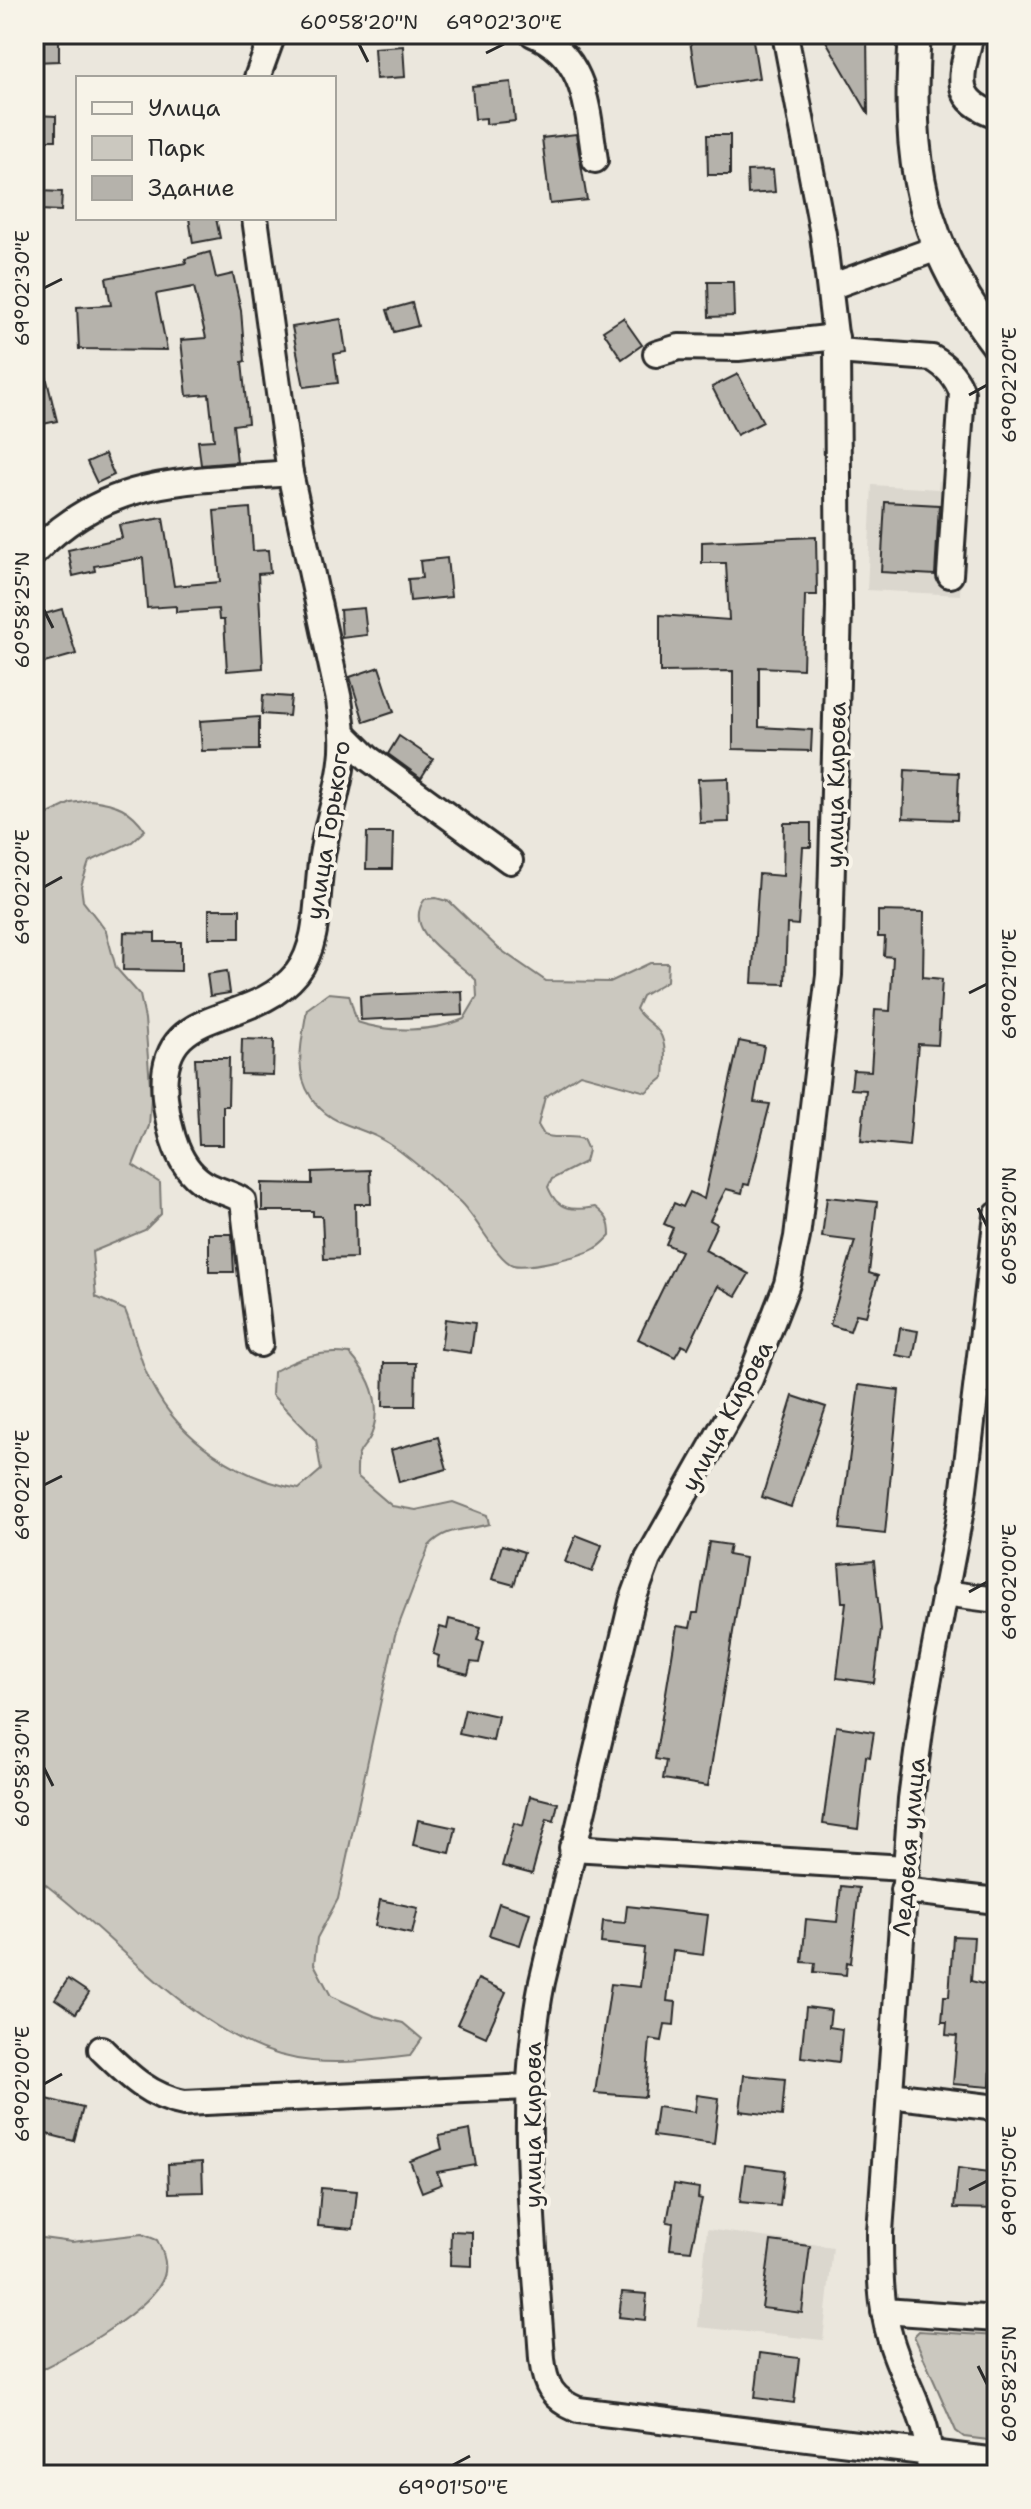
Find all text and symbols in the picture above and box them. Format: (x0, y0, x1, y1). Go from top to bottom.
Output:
text: 60°58'20"N (300, 9, 418, 35)
text: 69°02'30"E (446, 9, 562, 35)
legend (76, 76, 336, 220)
text: Улица (148, 92, 221, 124)
text: Парк (148, 132, 205, 164)
text: Здание (148, 172, 235, 204)
text: 69°02'30"E (9, 230, 35, 346)
text: 69°02'20"E (996, 327, 1022, 443)
text: 60°58'25"N (9, 552, 35, 668)
street label: улица Кирова (819, 701, 853, 869)
street label: улица Горького (298, 738, 358, 922)
text: 69°02'20"E (9, 829, 35, 945)
text: 69°02'10"E (996, 929, 1022, 1040)
text: 60°58'20"N (996, 1167, 1022, 1285)
street label: улица Кирова (674, 1335, 780, 1497)
text: 69°02'10"E (9, 1430, 35, 1541)
text: 69°02'00"E (996, 1524, 1022, 1640)
text: 60°58'30"N (9, 1709, 35, 1827)
street label: Ледовая улица (885, 1756, 933, 1938)
text: 69°02'00"E (9, 2026, 35, 2142)
street label: улица Кирова (517, 2042, 549, 2208)
text: 69°01'50"E (996, 2126, 1022, 2236)
text: 60°58'25"N (996, 2326, 1022, 2442)
text: 69°01'50"E (398, 2474, 508, 2500)

